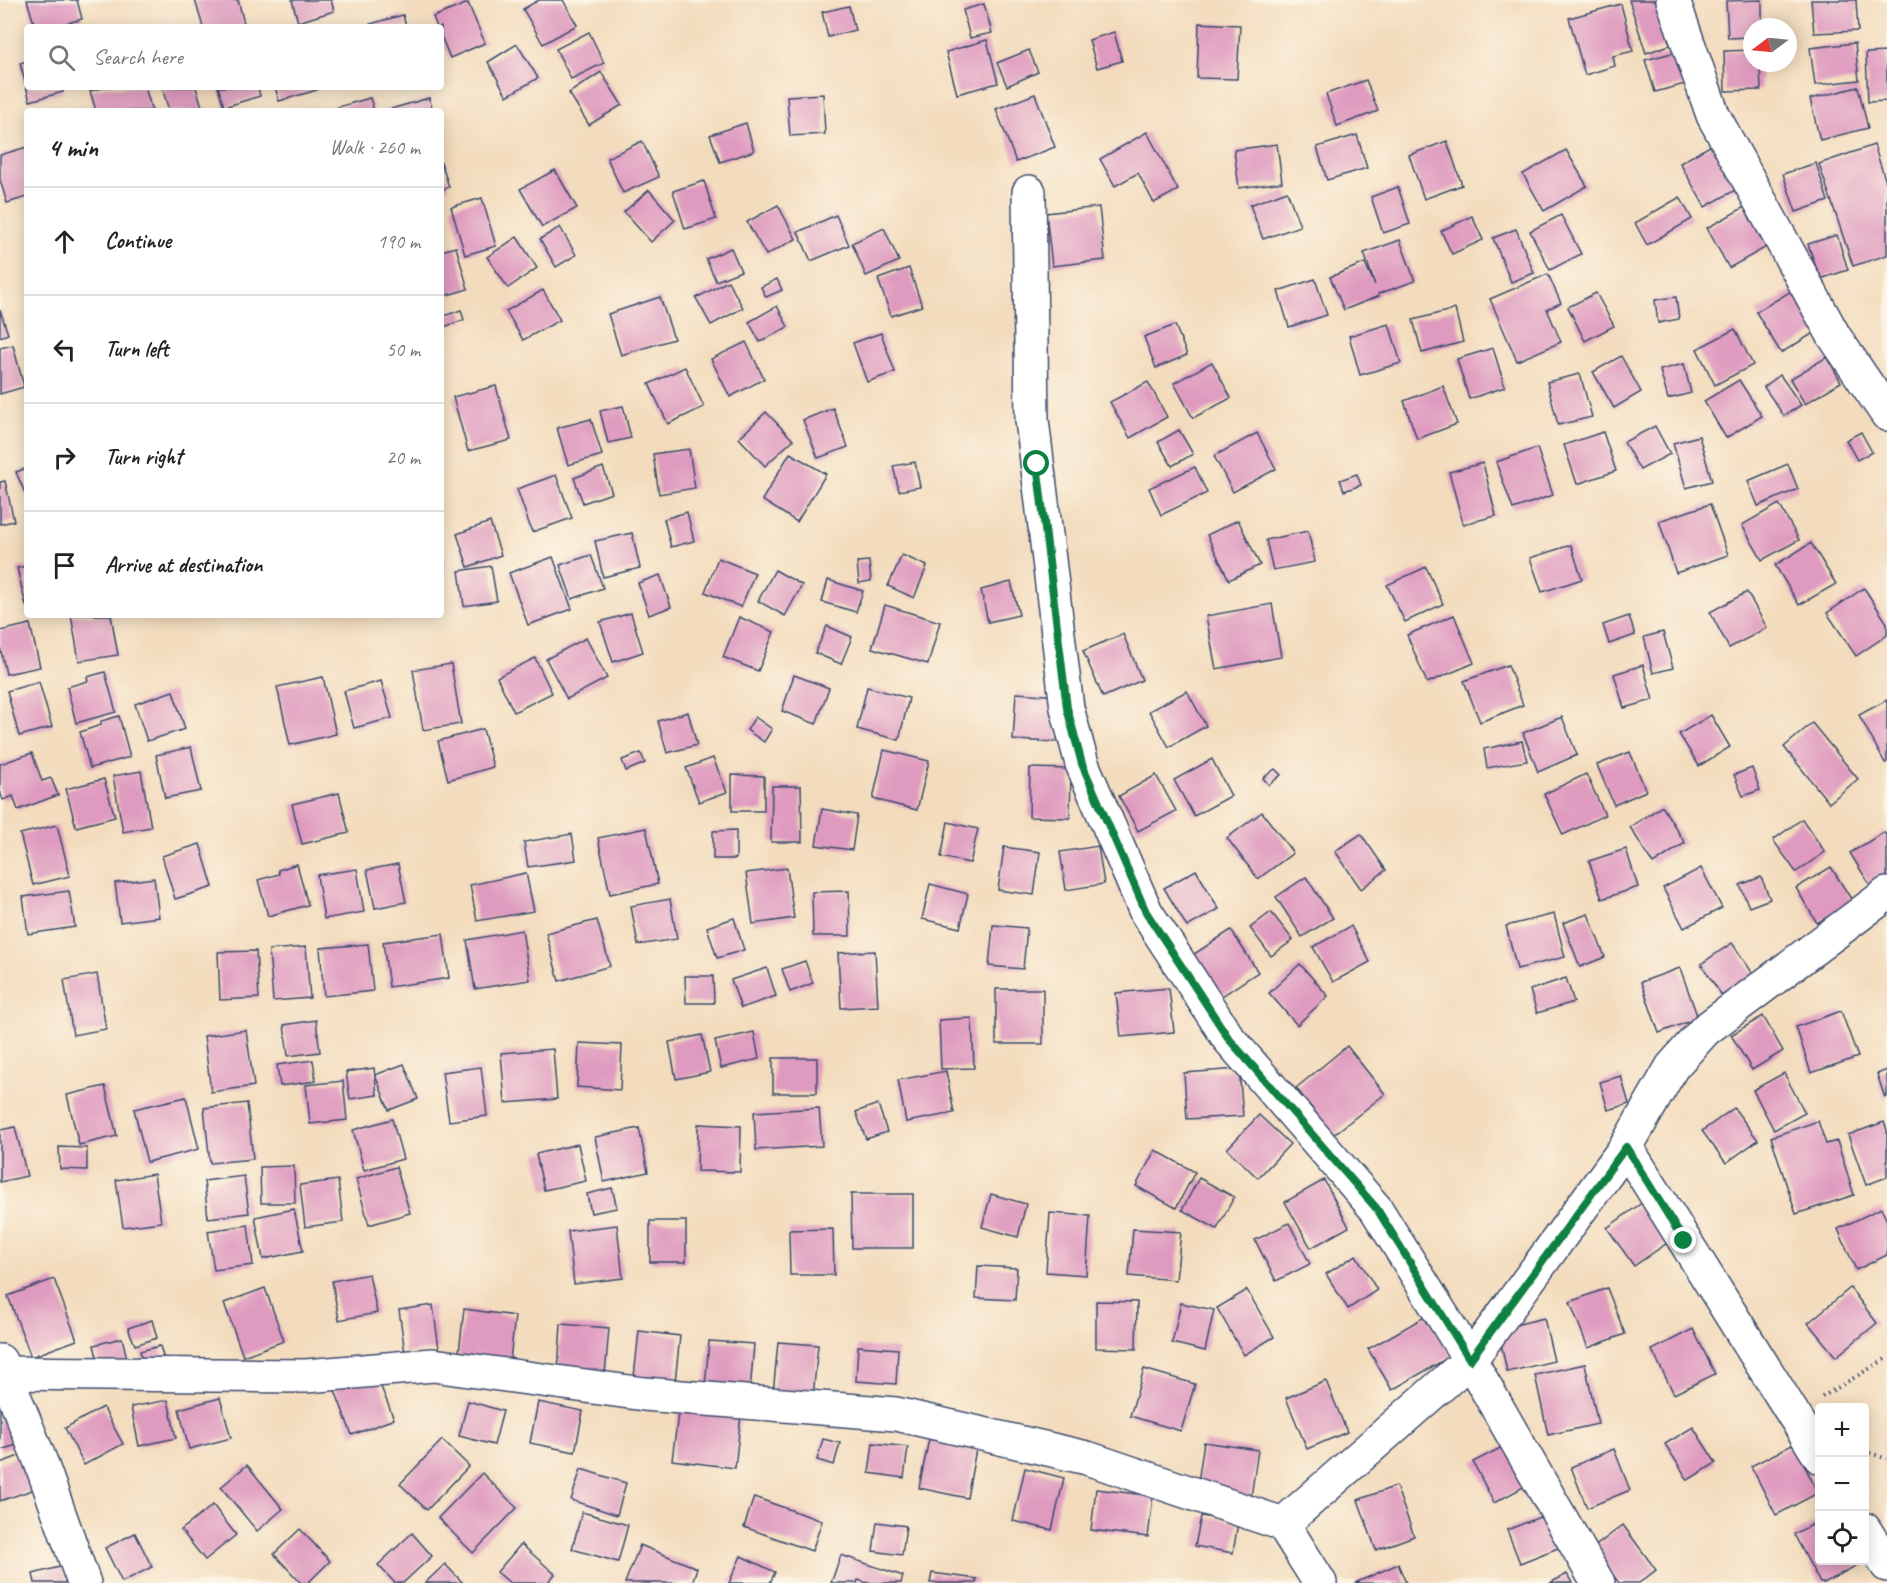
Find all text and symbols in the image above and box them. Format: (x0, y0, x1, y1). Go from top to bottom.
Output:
north arrow (1743, 18, 1797, 72)
search box (24, 24, 444, 90)
icon: search (45, 41, 78, 74)
text: Search here (93, 43, 183, 71)
text: 4 min (48, 131, 98, 164)
text: Walk · 260 m (330, 135, 420, 160)
icon: ahead (48, 225, 81, 258)
text: Continue (105, 227, 171, 255)
text: 190 m (377, 229, 420, 254)
icon: left (48, 333, 81, 366)
text: Turn left (105, 335, 169, 363)
text: 50 m (386, 337, 420, 362)
icon: right (48, 441, 81, 474)
text: Turn right (105, 443, 182, 471)
text: 20 m (386, 445, 420, 470)
route start (1023, 450, 1049, 476)
icon: arrive (48, 549, 81, 582)
text: Arrive at destination (105, 551, 262, 579)
route end (1670, 1227, 1696, 1253)
map controls (1815, 1403, 1869, 1565)
button: + (1815, 1403, 1869, 1457)
button: − (1815, 1457, 1869, 1511)
button: locate (1815, 1511, 1869, 1565)

